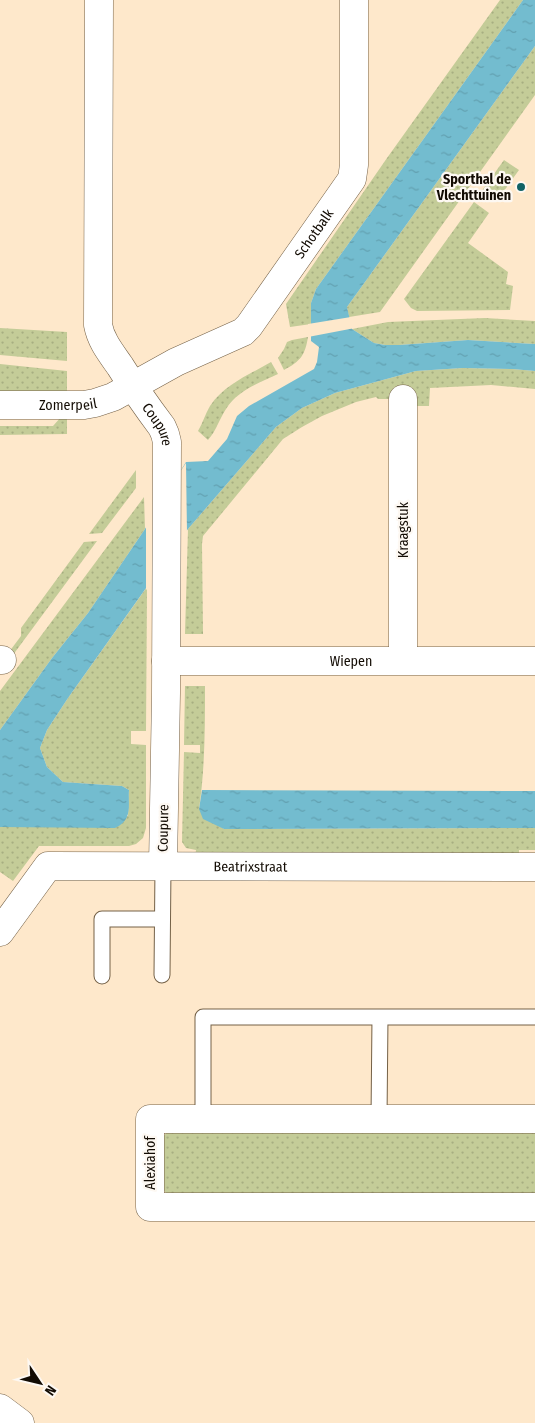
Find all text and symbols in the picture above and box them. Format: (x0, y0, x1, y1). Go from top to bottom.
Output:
place label: Sporthal de Vlechttuinen (436, 171, 511, 204)
marker: Sporthal de Vlechttuinen (515, 181, 527, 193)
street label: Schotbalk (291, 205, 338, 262)
street label: Zomerpeil (39, 395, 99, 414)
street label: Coupure (138, 400, 175, 446)
street label: Kraagstuk (395, 501, 412, 558)
street label: Wiepen (330, 653, 372, 670)
street label: Coupure (155, 804, 172, 852)
street label: Beatrixstraat (214, 858, 288, 875)
street label: Alexiahof (142, 1135, 159, 1190)
north arrow (15, 1358, 65, 1408)
text: N (41, 1382, 60, 1398)

